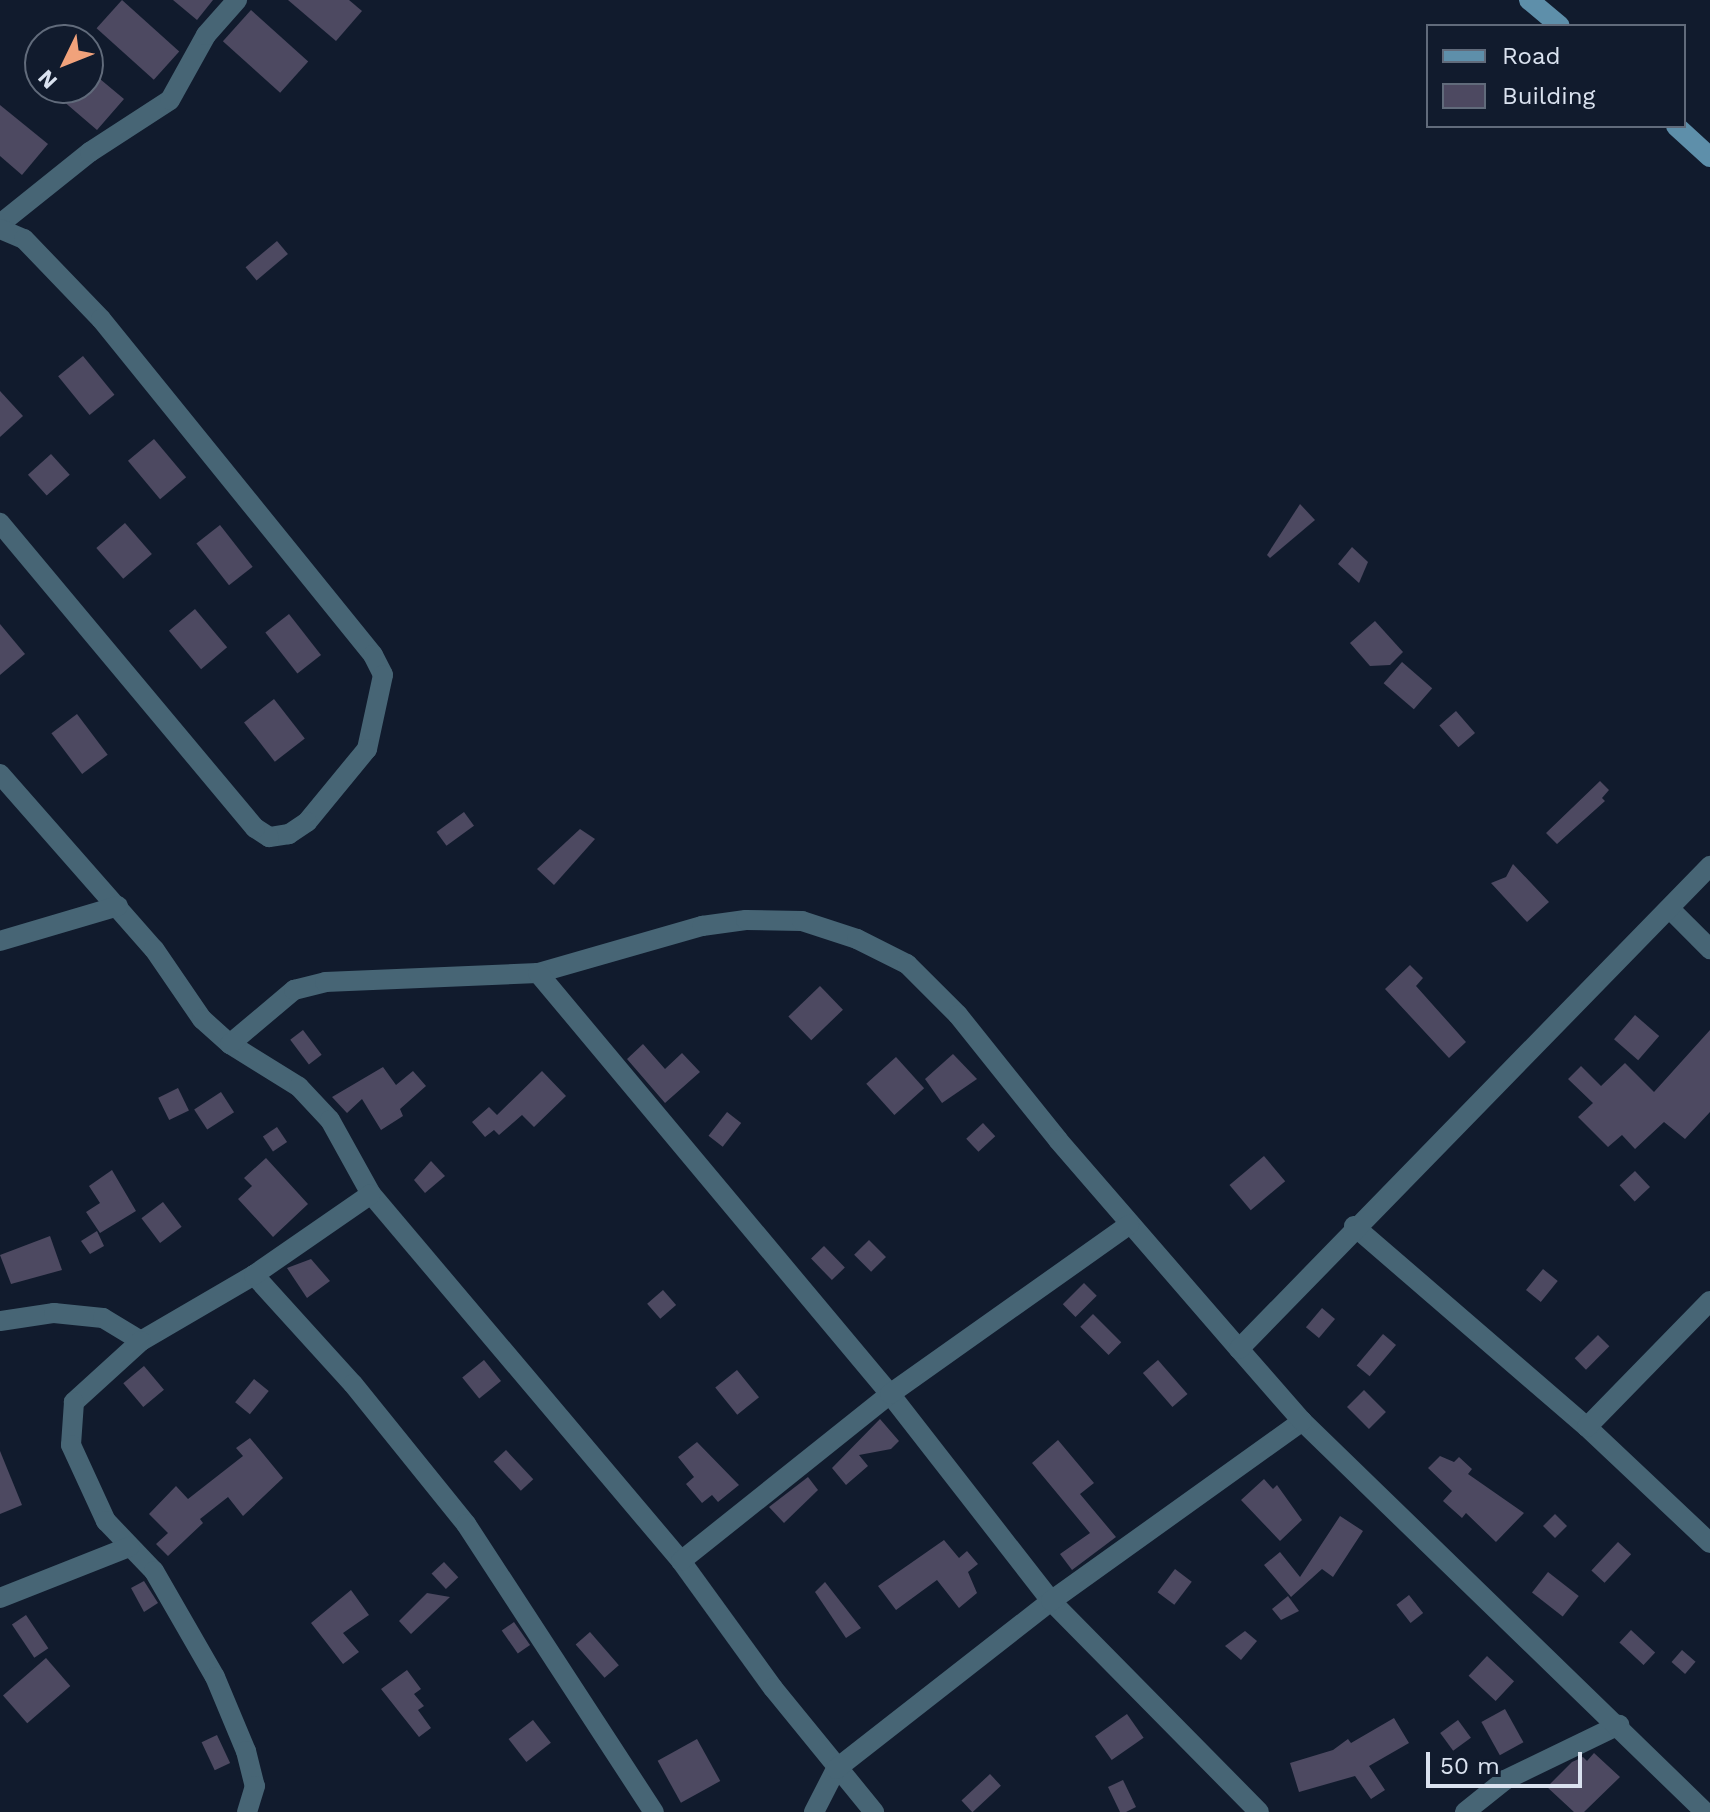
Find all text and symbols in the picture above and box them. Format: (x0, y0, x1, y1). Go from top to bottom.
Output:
north arrow (24, 24, 104, 104)
legend (1426, 24, 1686, 128)
text: Road (1502, 42, 1561, 70)
text: N (33, 65, 62, 94)
text: Building (1502, 82, 1595, 110)
scale bar (1430, 1736, 1586, 1786)
text: 50 m (1440, 1752, 1500, 1780)

